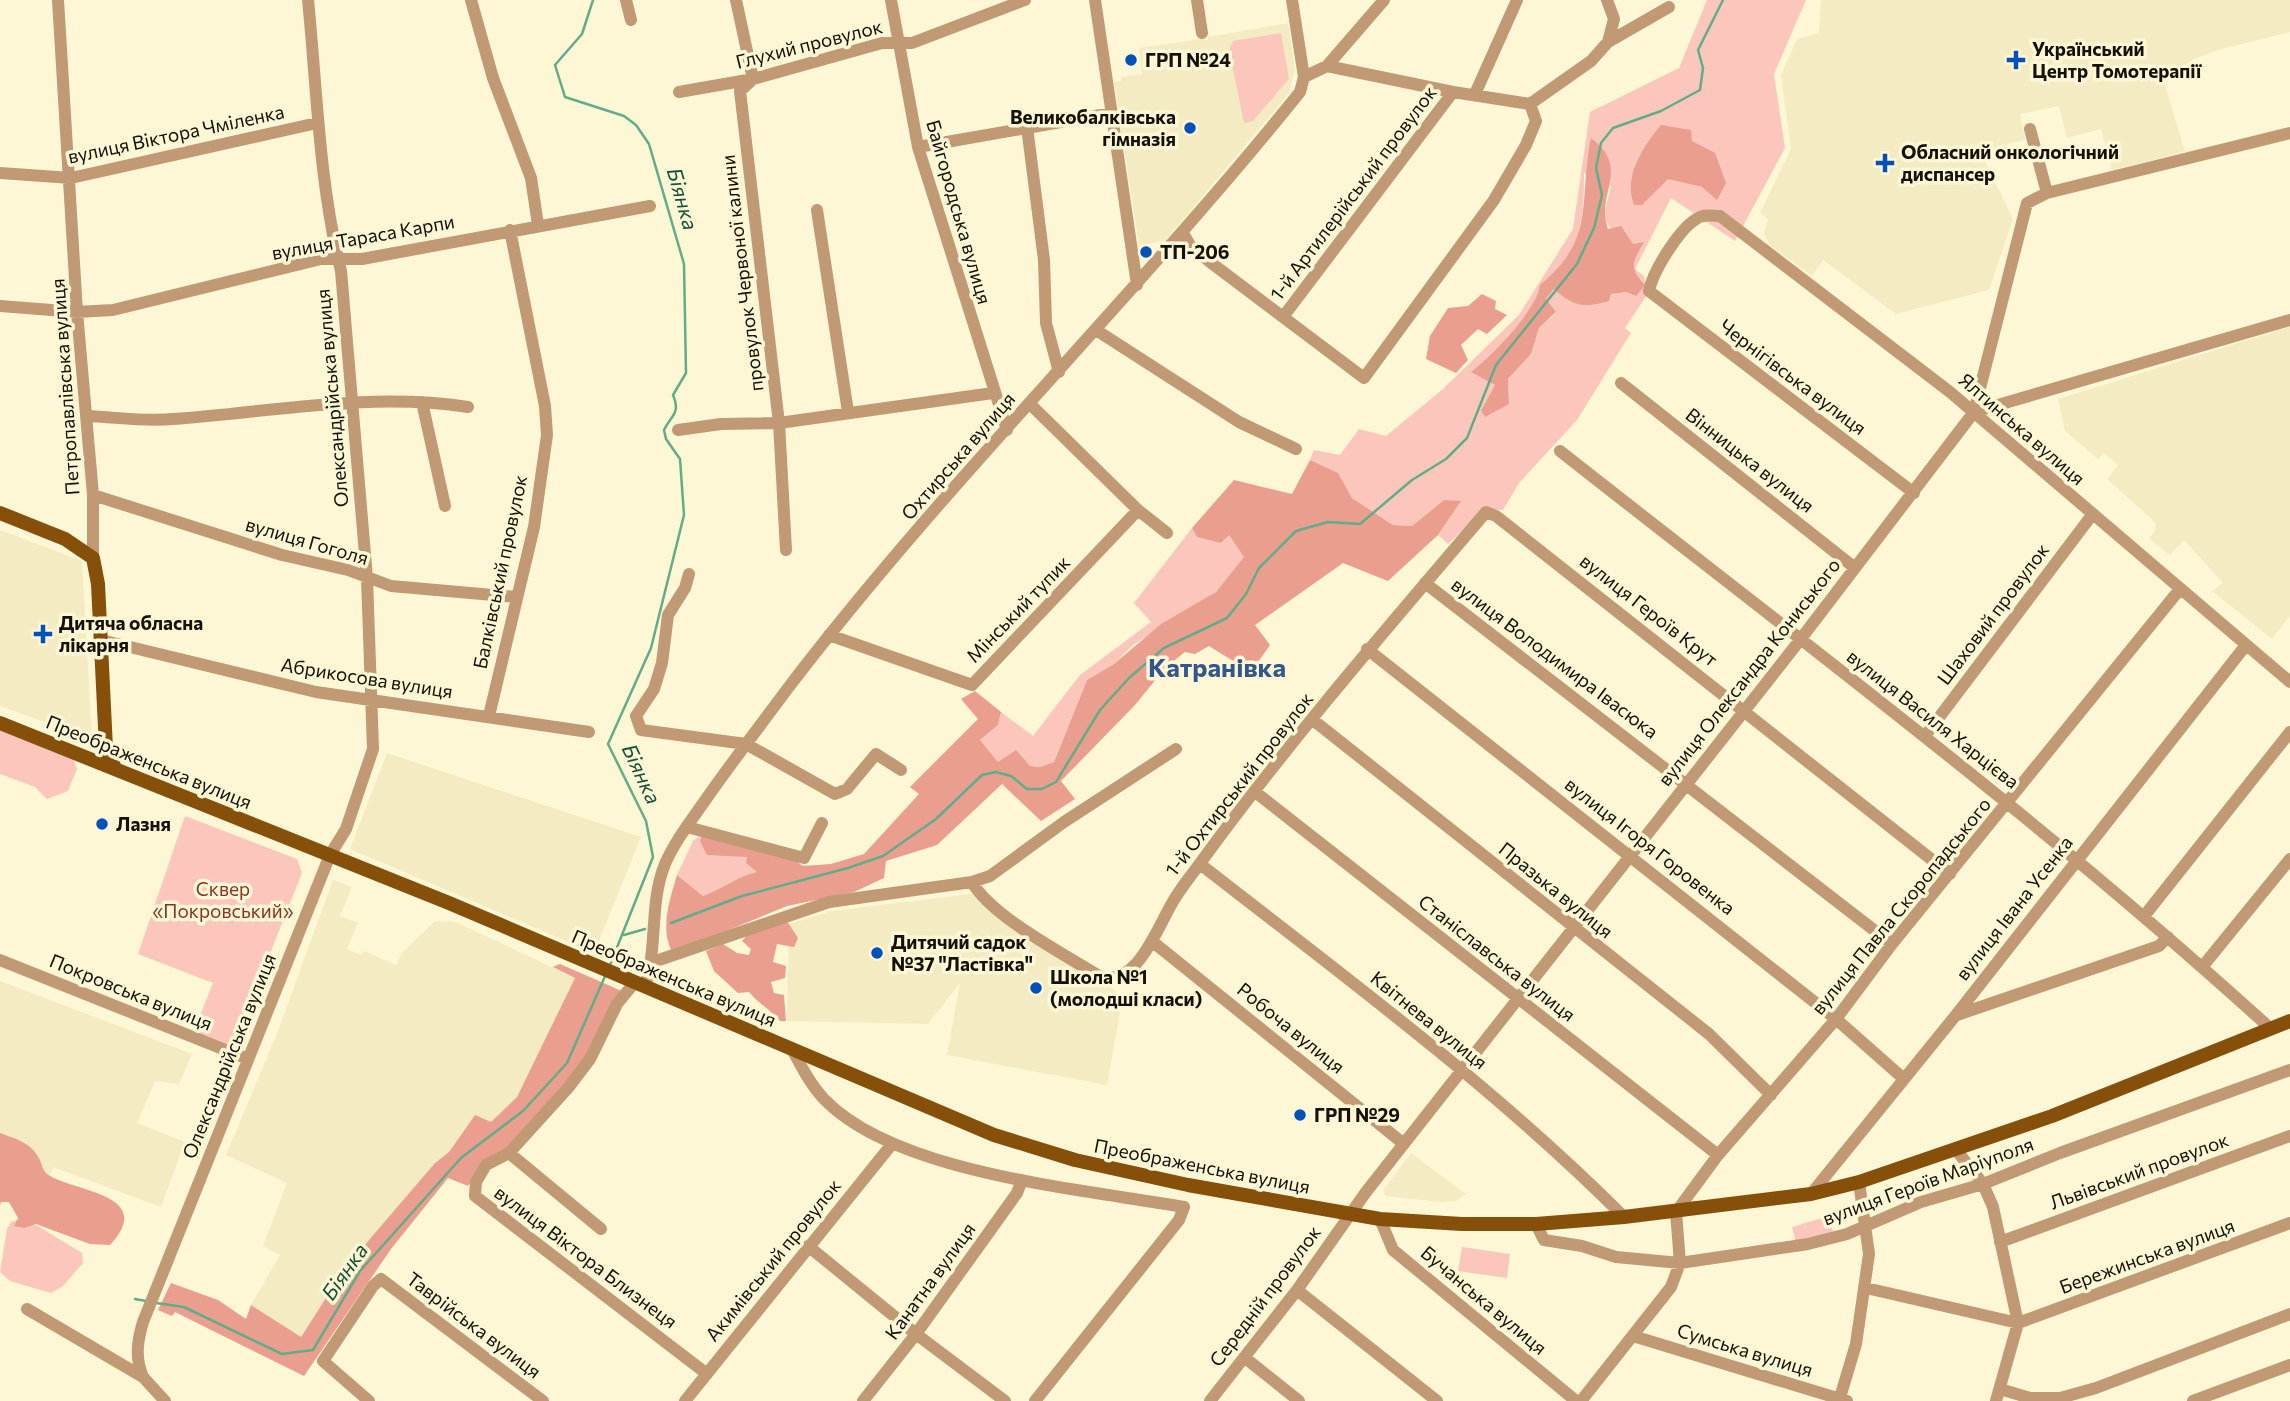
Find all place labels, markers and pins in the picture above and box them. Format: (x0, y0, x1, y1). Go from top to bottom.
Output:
place label: Український Центр Томотерапії (2032, 37, 2202, 82)
place label: ГРП №24 (1145, 48, 1231, 71)
marker: Український Центр Томотерапії (2006, 50, 2026, 70)
marker: ГРП №24 (1123, 52, 1139, 68)
place label: Великобалківська гімназія (1010, 105, 1176, 150)
marker: Великобалківська гімназія (1182, 120, 1198, 136)
place label: Обласний онкологічний диспансер (1901, 140, 2119, 185)
marker: Обласний онкологічний диспансер (1875, 153, 1895, 173)
place label: ТП-206 (1160, 240, 1230, 263)
marker: ТП-206 (1138, 244, 1154, 260)
place label: Дитяча обласна лікарня (59, 611, 203, 656)
marker: Дитяча обласна лікарня (33, 624, 53, 644)
place label: Лазня (116, 812, 171, 835)
marker: Лазня (94, 816, 110, 832)
place label: Дитячий садок №37 "Ластівка" (891, 930, 1033, 975)
marker: Дитячий садок №37 "Ластівка" (869, 945, 885, 961)
place label: Школа №1 (молодші класи) (1050, 965, 1202, 1010)
marker: Школа №1 (молодші класи) (1028, 980, 1044, 996)
place label: ГРП №29 (1314, 1103, 1400, 1126)
marker: ГРП №29 (1292, 1107, 1308, 1123)

